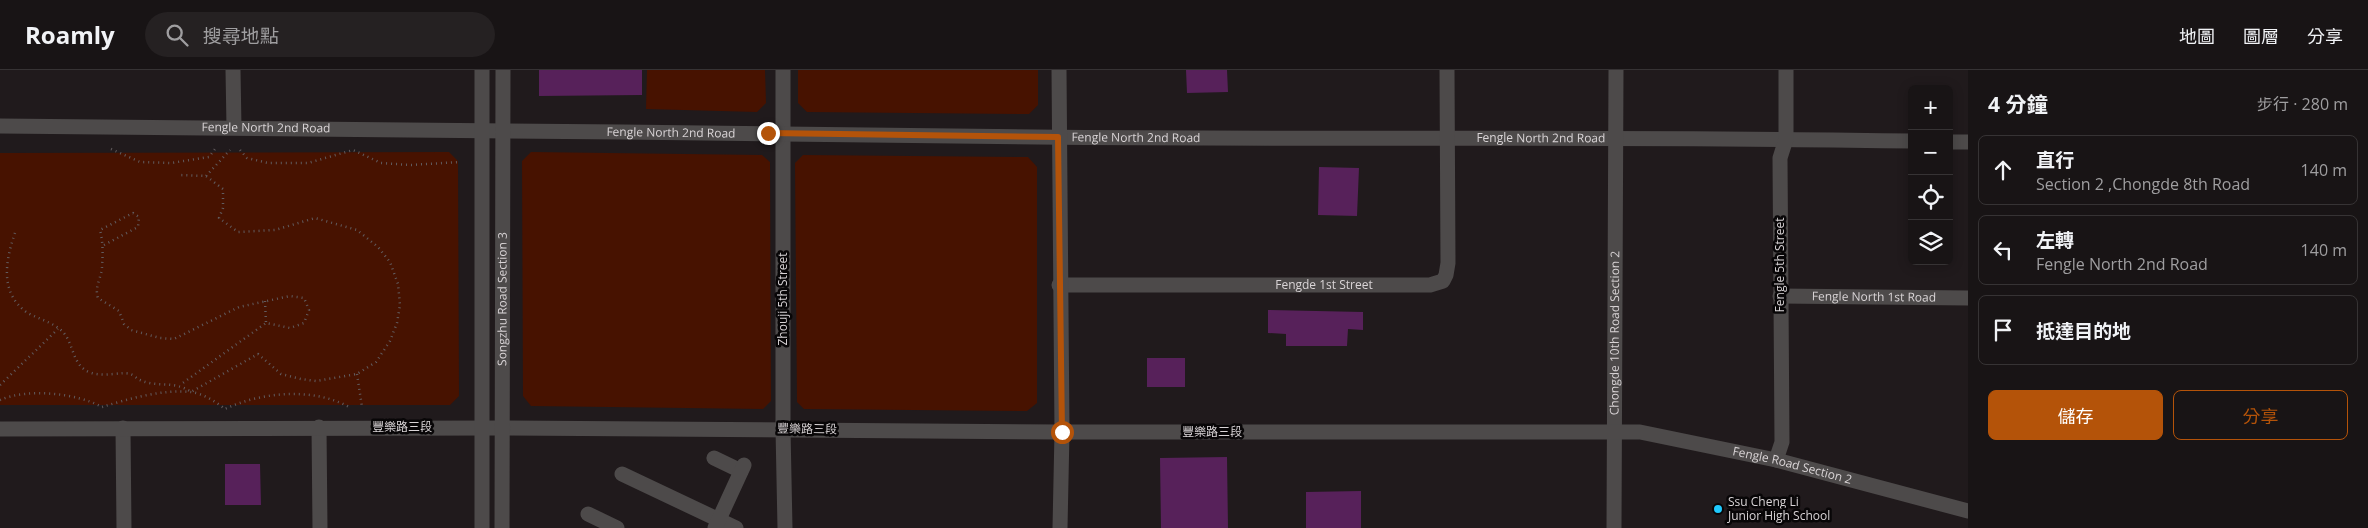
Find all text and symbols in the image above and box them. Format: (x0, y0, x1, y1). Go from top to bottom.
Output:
search box (145, 12, 495, 57)
text: Roamly (25, 18, 115, 51)
icon: search (163, 21, 191, 49)
text: 搜尋地點 (203, 23, 279, 49)
text: 地圖 (2179, 24, 2215, 48)
text: 圖層 (2243, 24, 2279, 48)
text: 分享 (2307, 24, 2343, 48)
map controls (1908, 85, 1953, 265)
button: + (1908, 85, 1953, 130)
text: 4 分鐘 (1988, 90, 2047, 118)
text: 步行 · 280 m (2257, 93, 2348, 115)
street label: Fengle North 2nd Road (201, 118, 331, 136)
route end (757, 122, 780, 145)
street label: Fengle North 2nd Road (606, 123, 736, 142)
street label: Fengle North 2nd Road (1071, 128, 1200, 146)
street label: Fengle North 2nd Road (1476, 129, 1605, 146)
button: − (1908, 130, 1953, 175)
text: 直行 (2036, 147, 2074, 173)
icon: ahead (1989, 156, 2017, 184)
text: 140 m (2301, 159, 2347, 181)
text: Section 2 ,Chongde 8th Road (2036, 173, 2250, 195)
button: locate (1908, 175, 1953, 220)
street label: Fengle 5th Street (1771, 218, 1788, 312)
button: layers (1908, 220, 1953, 265)
text: 左轉 (2036, 227, 2074, 253)
street label: Songzhu Road Section 3 (493, 232, 511, 366)
icon: left (1989, 236, 2017, 264)
text: 140 m (2301, 239, 2347, 261)
street label: Chongde 10th Road Section 2 (1605, 251, 1623, 415)
street label: Zhouji 5th Street (774, 252, 791, 346)
text: Fengle North 2nd Road (2036, 253, 2208, 275)
street label: Fengde 1st Street (1275, 276, 1373, 293)
street label: Fengle North 1st Road (1812, 287, 1936, 306)
icon: arrive (1989, 316, 2017, 344)
text: 抵達目的地 (2036, 318, 2131, 344)
button: 儲存 (1988, 390, 2163, 440)
button: 分享 (2173, 390, 2348, 440)
street label: 豐樂路三段 (372, 418, 432, 435)
street label: 豐樂路三段 (777, 419, 837, 438)
route start (1051, 421, 1074, 444)
street label: 豐樂路三段 (1182, 423, 1242, 440)
street label: Fengle Road Section 2 (1731, 442, 1854, 488)
place label: Ssu Cheng Li Junior High School (1727, 493, 1830, 524)
marker: Ssu Cheng Li Junior High School (1712, 503, 1724, 515)

